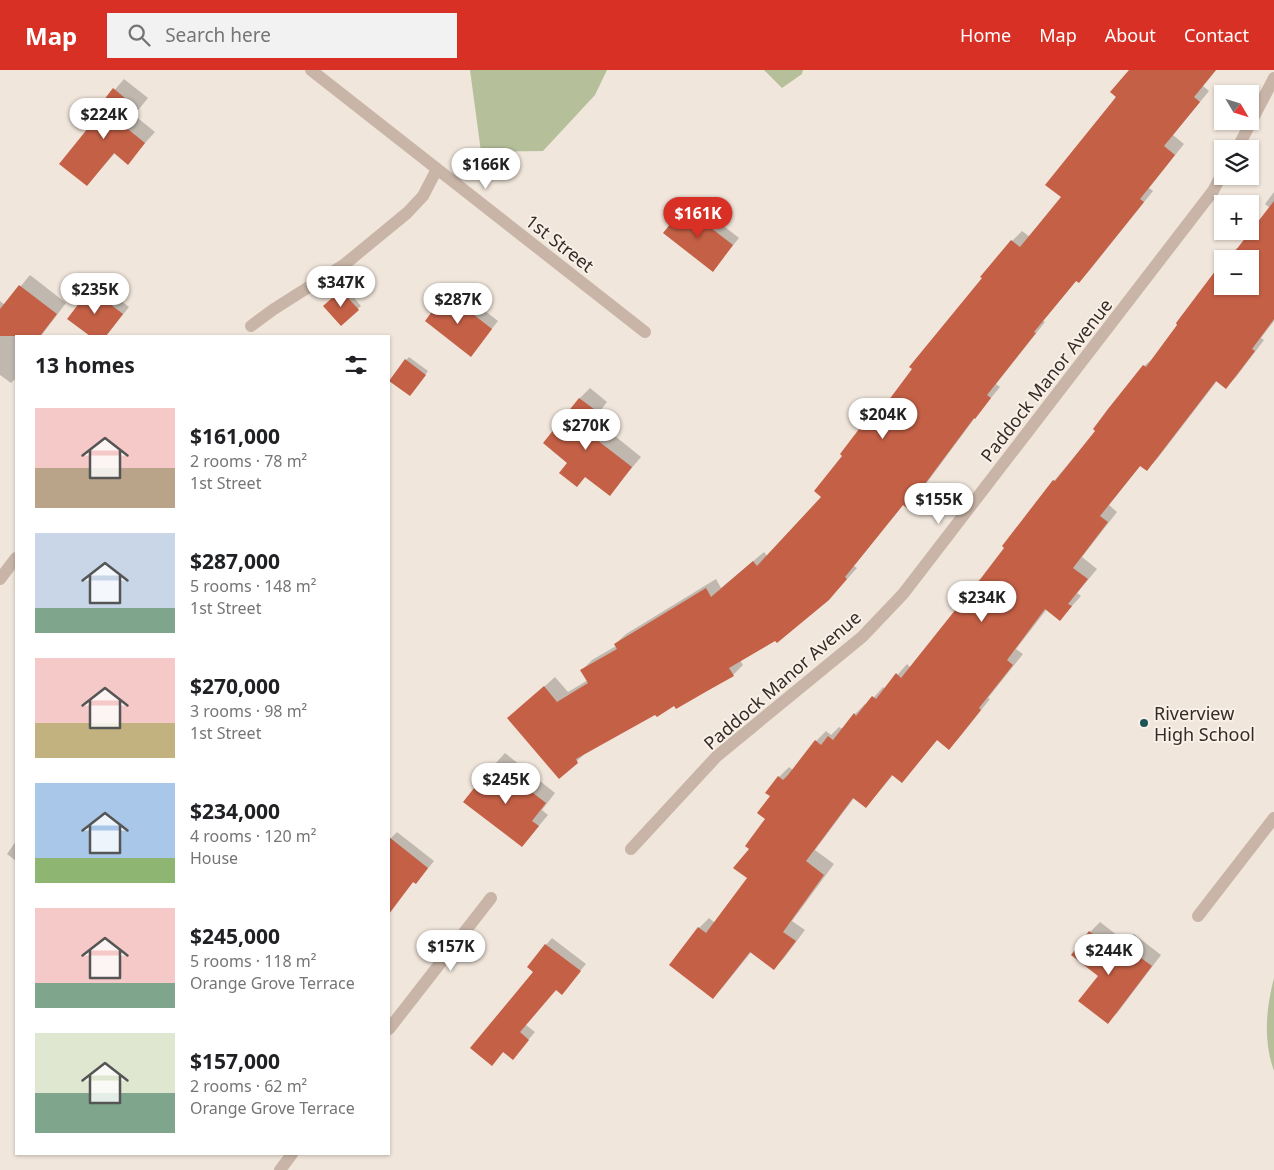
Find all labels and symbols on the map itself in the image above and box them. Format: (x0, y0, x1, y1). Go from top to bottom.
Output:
north arrow (1214, 85, 1259, 130)
pin: $224K (69, 98, 139, 140)
pin: $166K (451, 148, 521, 190)
pin: $161K (663, 196, 733, 239)
street label: 1st Street (521, 209, 599, 277)
pin: $347K (306, 266, 376, 308)
pin: $235K (60, 272, 130, 315)
pin: $287K (423, 282, 493, 325)
street label: Paddock Manor Avenue (975, 294, 1117, 466)
pin: $204K (848, 398, 918, 440)
pin: $270K (551, 408, 621, 451)
pin: $155K (904, 482, 974, 525)
pin: $234K (947, 580, 1017, 623)
street label: Paddock Manor Avenue (698, 605, 866, 755)
place label: Riverview High School (1154, 701, 1255, 746)
marker: Riverview High School (1138, 717, 1150, 729)
pin: $245K (471, 762, 541, 805)
pin: $157K (416, 930, 486, 972)
pin: $244K (1074, 934, 1144, 976)

